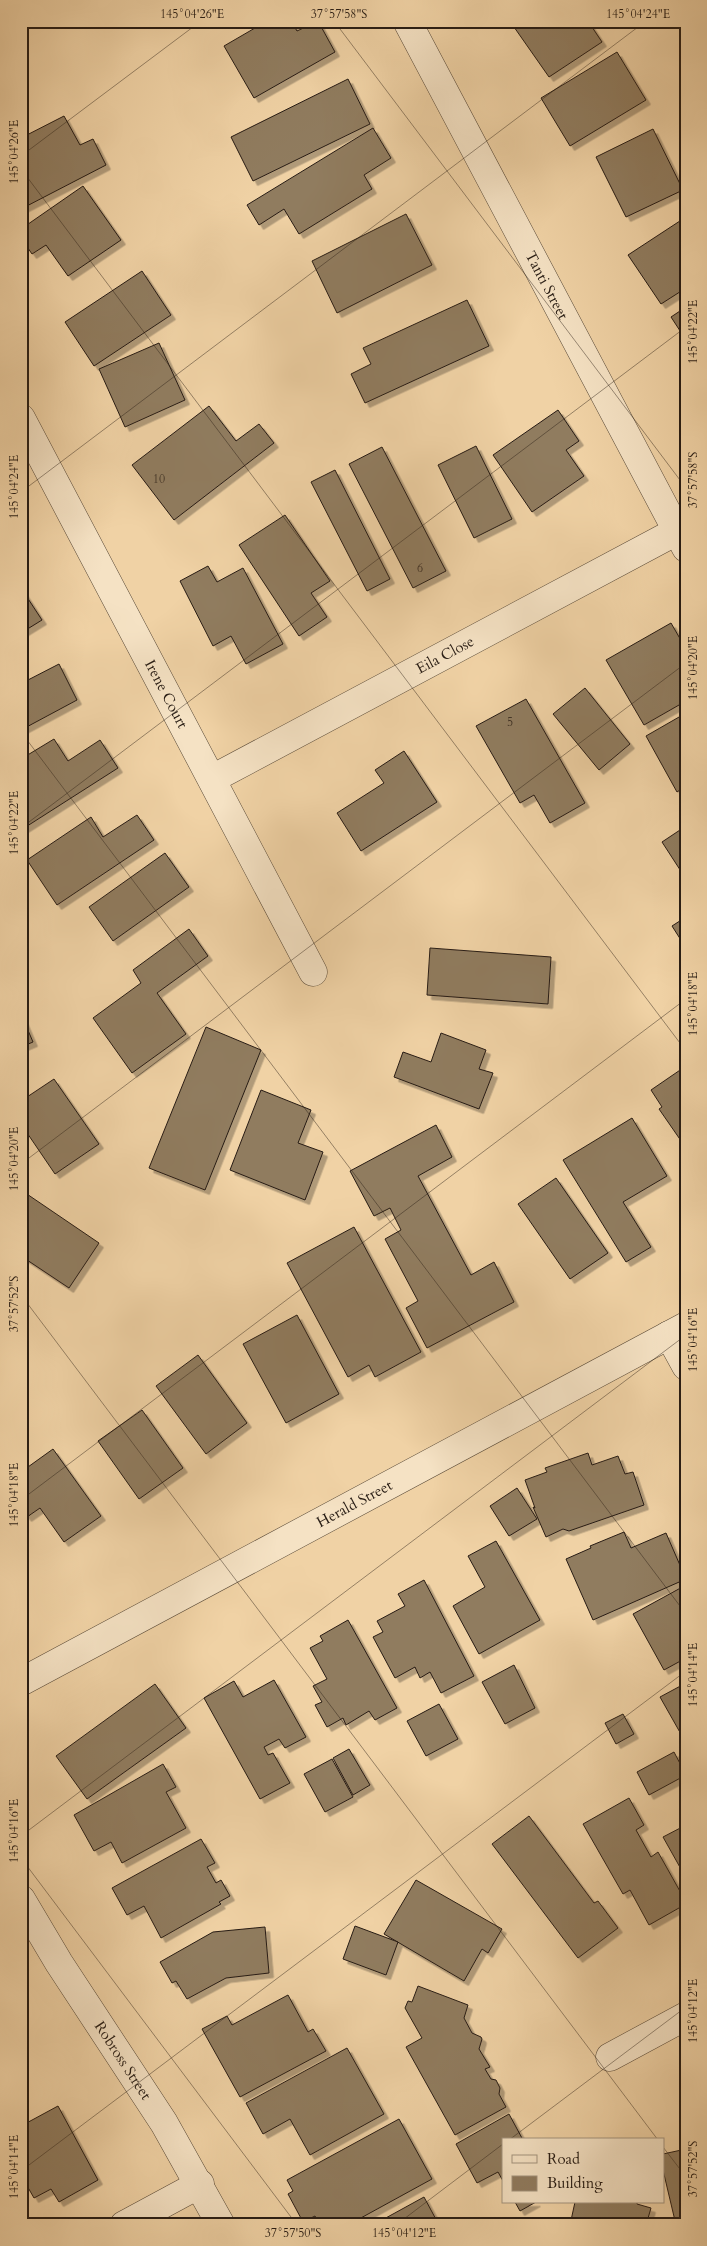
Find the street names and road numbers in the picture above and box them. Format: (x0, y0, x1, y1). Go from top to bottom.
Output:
street label: Tanti Street (520, 247, 573, 323)
street label: Eila Close (412, 631, 478, 678)
street label: Irene Court (140, 656, 193, 732)
street label: Herald Street (313, 1475, 396, 1532)
street label: Robross Street (90, 2017, 156, 2104)

